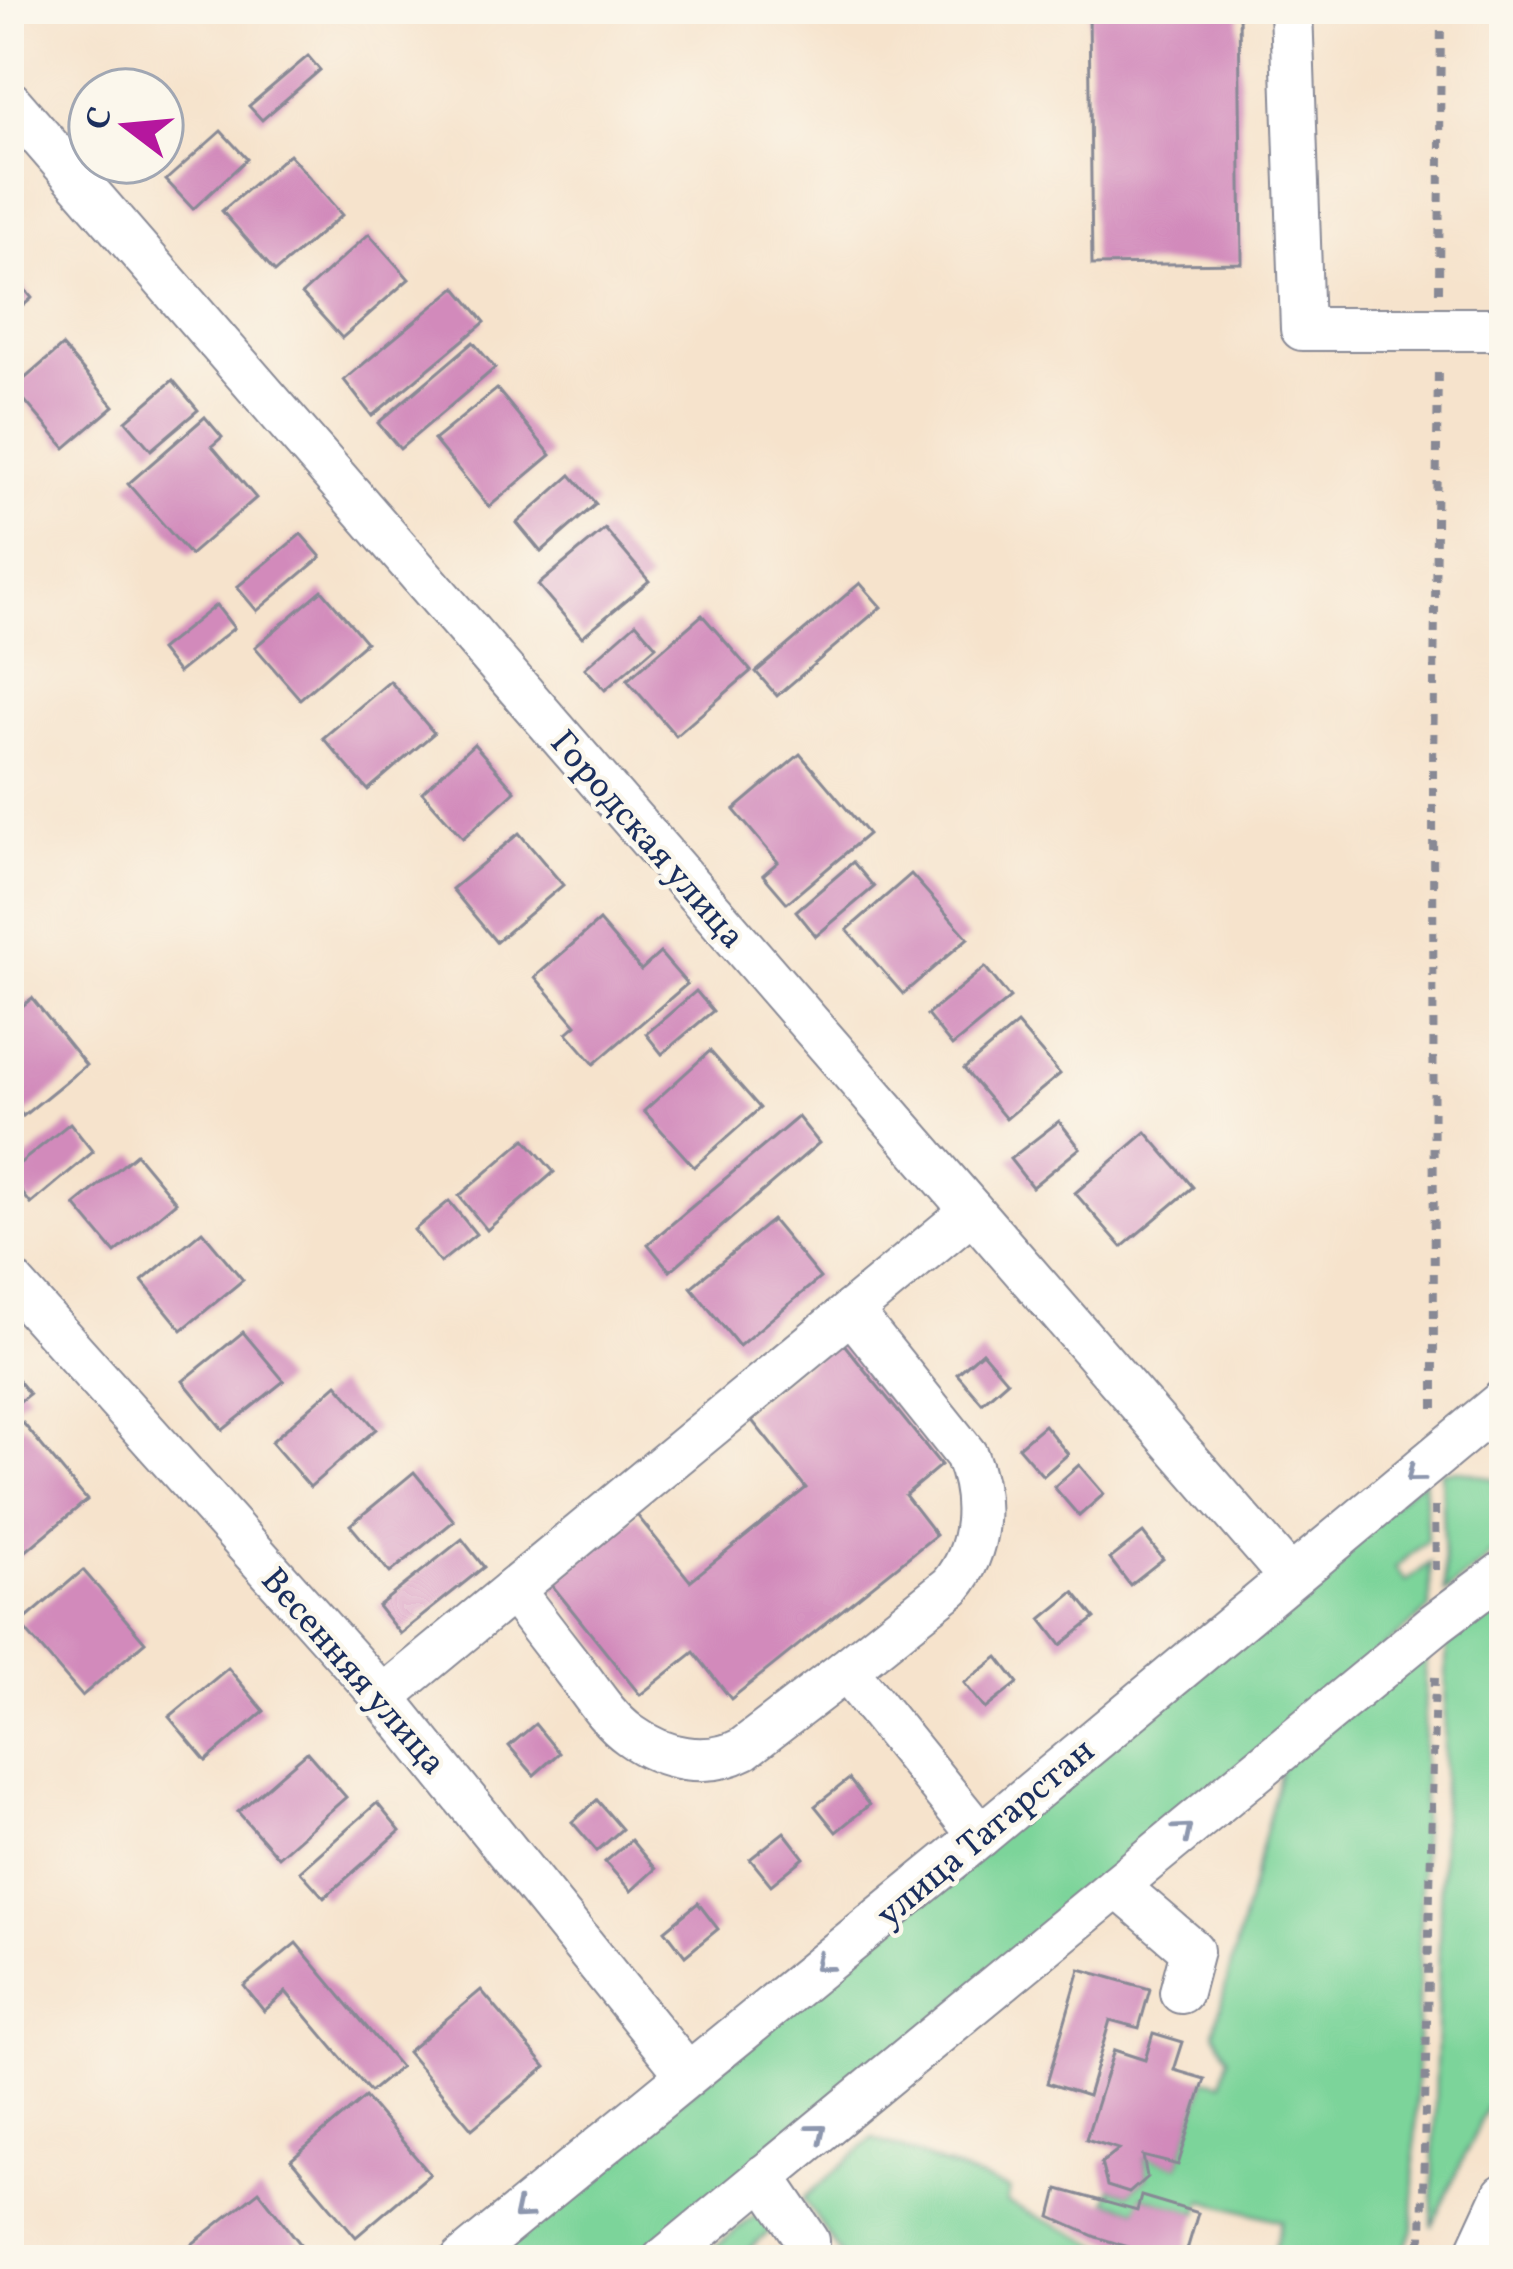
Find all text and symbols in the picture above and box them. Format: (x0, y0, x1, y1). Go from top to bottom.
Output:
north arrow (66, 66, 186, 186)
text: С (76, 102, 126, 135)
street label: Городская улица (537, 720, 755, 961)
one-way arrow (1406, 1461, 1428, 1482)
street label: Весенняя улица (248, 1558, 456, 1787)
street label: улица Татарстан (867, 1728, 1107, 1940)
one-way arrow (1170, 1823, 1192, 1845)
one-way arrow (814, 1950, 836, 1972)
one-way arrow (804, 2125, 826, 2147)
one-way arrow (512, 2197, 534, 2219)

